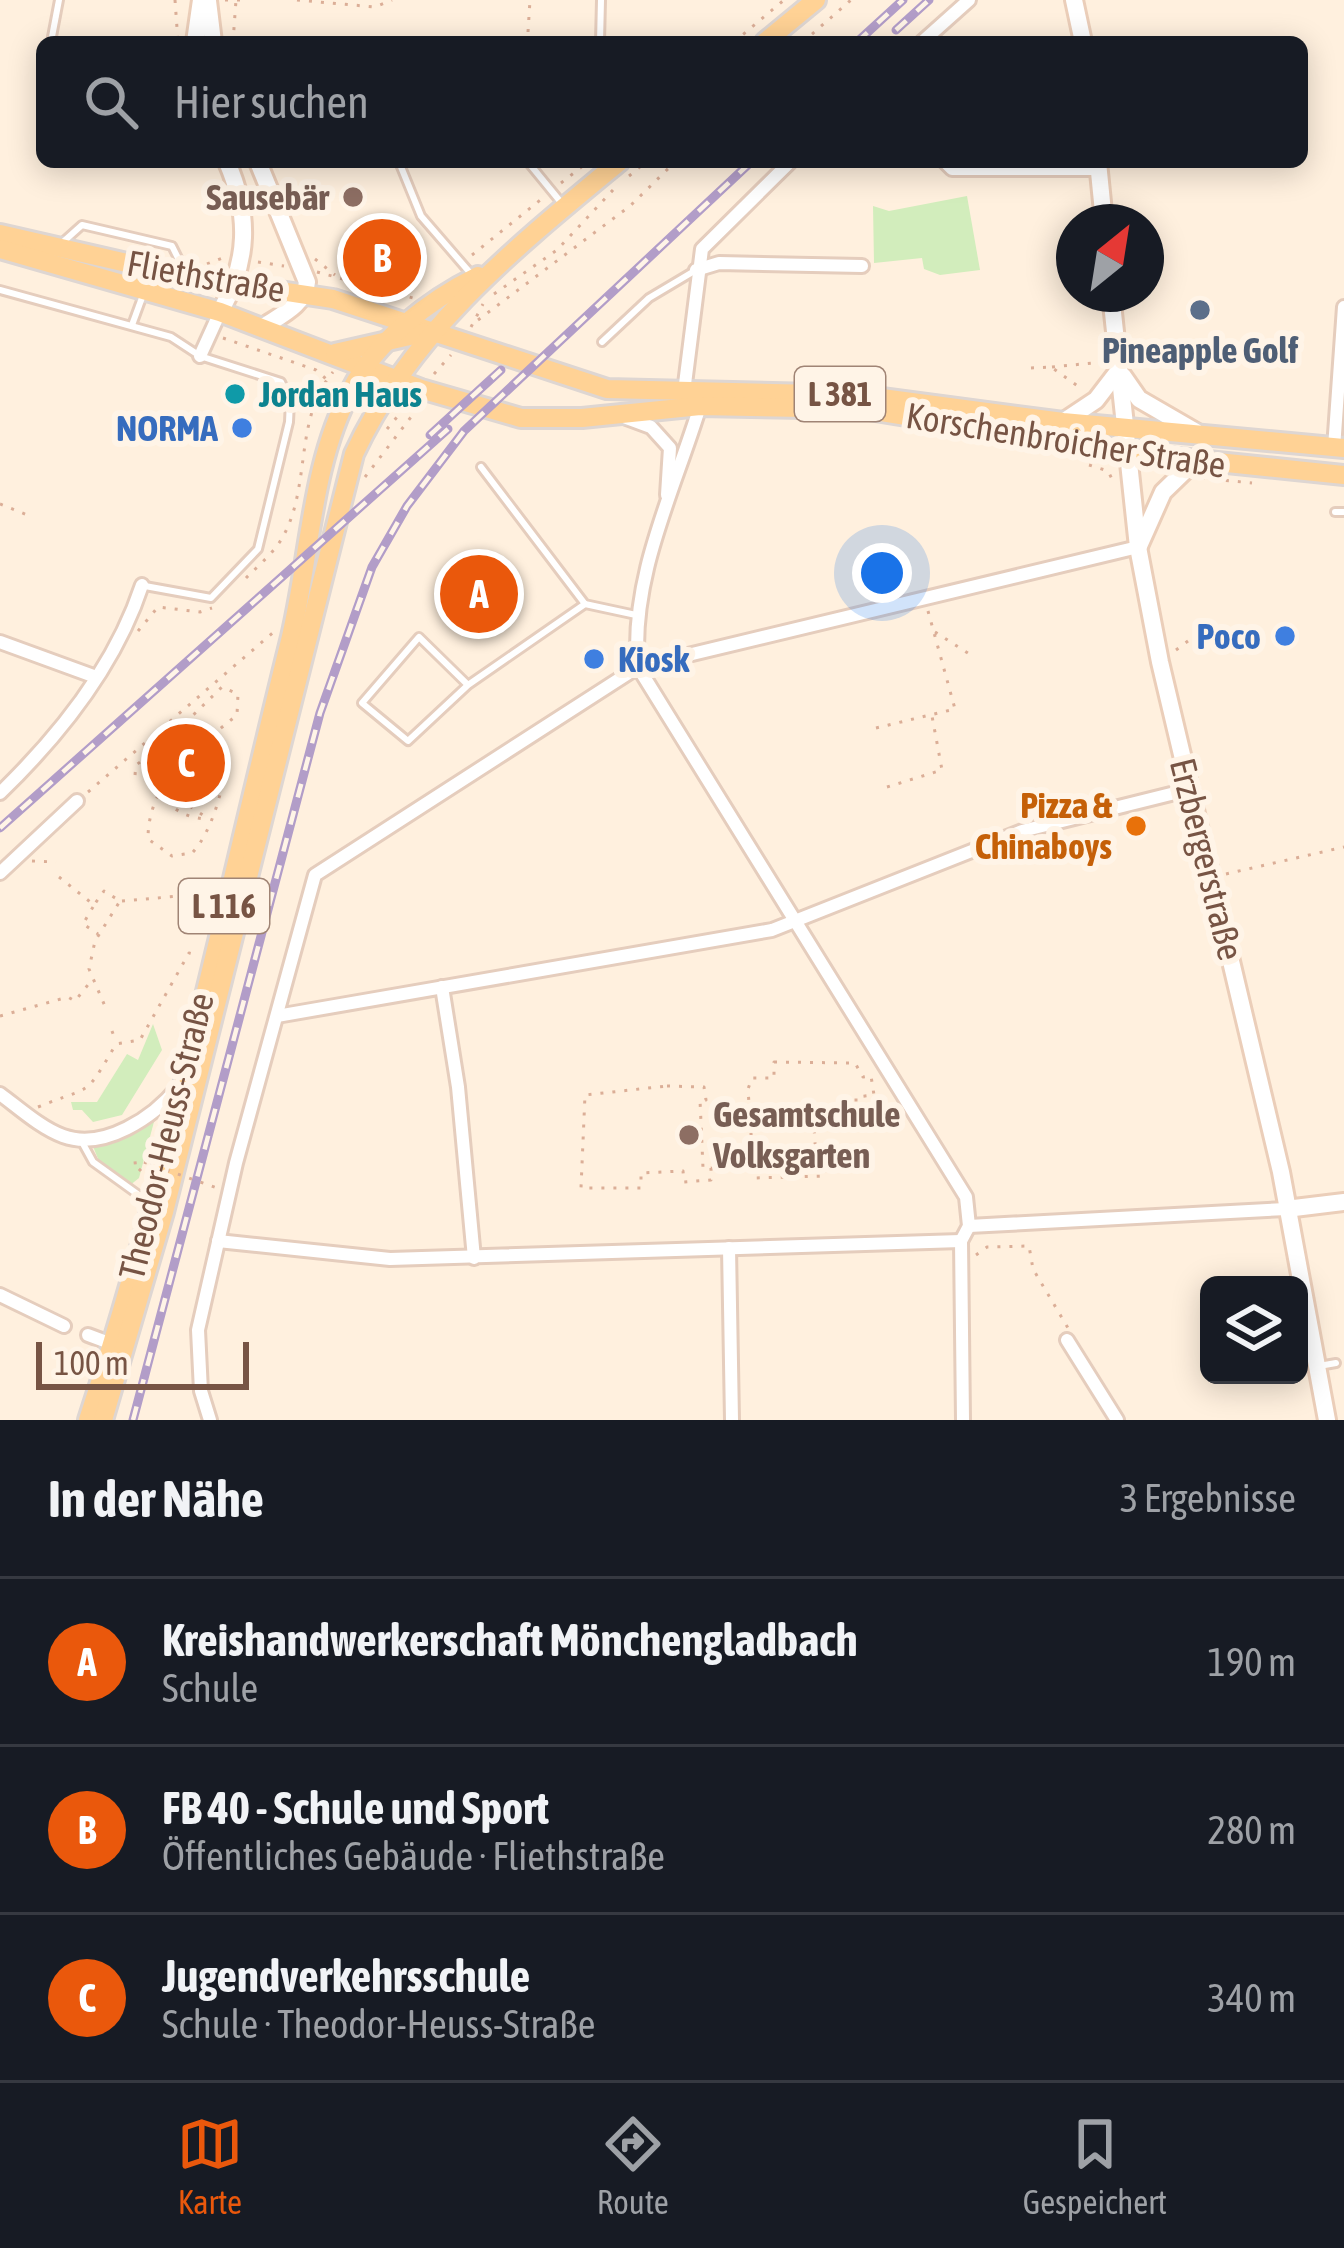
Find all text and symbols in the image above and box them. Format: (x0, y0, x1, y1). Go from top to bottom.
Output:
search box (36, 36, 1308, 168)
icon: search (78, 69, 144, 135)
text: Hier suchen (174, 76, 369, 128)
place label: Sausebär (206, 176, 330, 218)
marker: Sausebär (340, 184, 366, 210)
north arrow (1056, 204, 1164, 312)
pin: B (343, 213, 421, 303)
street label: Fliethstraße (124, 241, 288, 311)
marker: Pineapple Golf (1187, 297, 1213, 323)
place label: Pineapple Golf (1102, 329, 1299, 371)
road number: L 381 (795, 367, 885, 421)
place label: Jordan Haus (258, 373, 422, 415)
marker: Jordan Haus (222, 381, 248, 407)
street label: Korschenbroicher Straße (903, 394, 1229, 486)
place label: NORMA (116, 407, 218, 449)
marker: NORMA (229, 415, 255, 441)
your location (852, 543, 912, 603)
pin: A (440, 549, 518, 639)
place label: Poco (1197, 615, 1261, 657)
marker: Poco (1272, 623, 1298, 649)
place label: Kiosk (618, 638, 691, 680)
marker: Kiosk (581, 646, 607, 672)
pin: C (147, 718, 225, 808)
street label: Erzbergerstraße (1162, 754, 1252, 964)
place label: Pizza & Chinaboys (975, 784, 1113, 867)
marker: Pizza & Chinaboys (1123, 813, 1149, 839)
road number: L 116 (179, 879, 269, 933)
street label: Theodor-Heuss-Straße (110, 988, 222, 1284)
place label: Gesamtschule Volksgarten (712, 1093, 901, 1176)
marker: Gesamtschule Volksgarten (676, 1122, 702, 1148)
map controls (1200, 1276, 1308, 1384)
button: layers (1200, 1276, 1308, 1384)
scale bar (36, 1336, 249, 1389)
text: 100 m (54, 1344, 129, 1382)
text: In der Nähe (48, 1469, 264, 1528)
text: 3 Ergebnisse (1120, 1476, 1296, 1520)
text: Kreishandwerkerschaft Mönchengladbach (162, 1614, 858, 1666)
text: A (77, 1640, 97, 1684)
text: 190 m (1208, 1640, 1296, 1684)
text: Schule (162, 1666, 258, 1710)
text: FB 40 - Schule und Sport (162, 1782, 549, 1834)
text: B (78, 1808, 96, 1852)
text: 280 m (1208, 1808, 1296, 1852)
text: Öffentliches Gebäude · Fliethstraße (162, 1834, 665, 1878)
text: Jugendverkehrsschule (162, 1950, 530, 2002)
text: C (78, 1976, 96, 2020)
text: 340 m (1208, 1976, 1296, 2020)
text: Schule · Theodor-Heuss-Straße (162, 2002, 595, 2046)
tab: Karte (177, 2111, 243, 2221)
tab: Route (597, 2111, 669, 2221)
tab: Gespeichert (1023, 2111, 1167, 2221)

